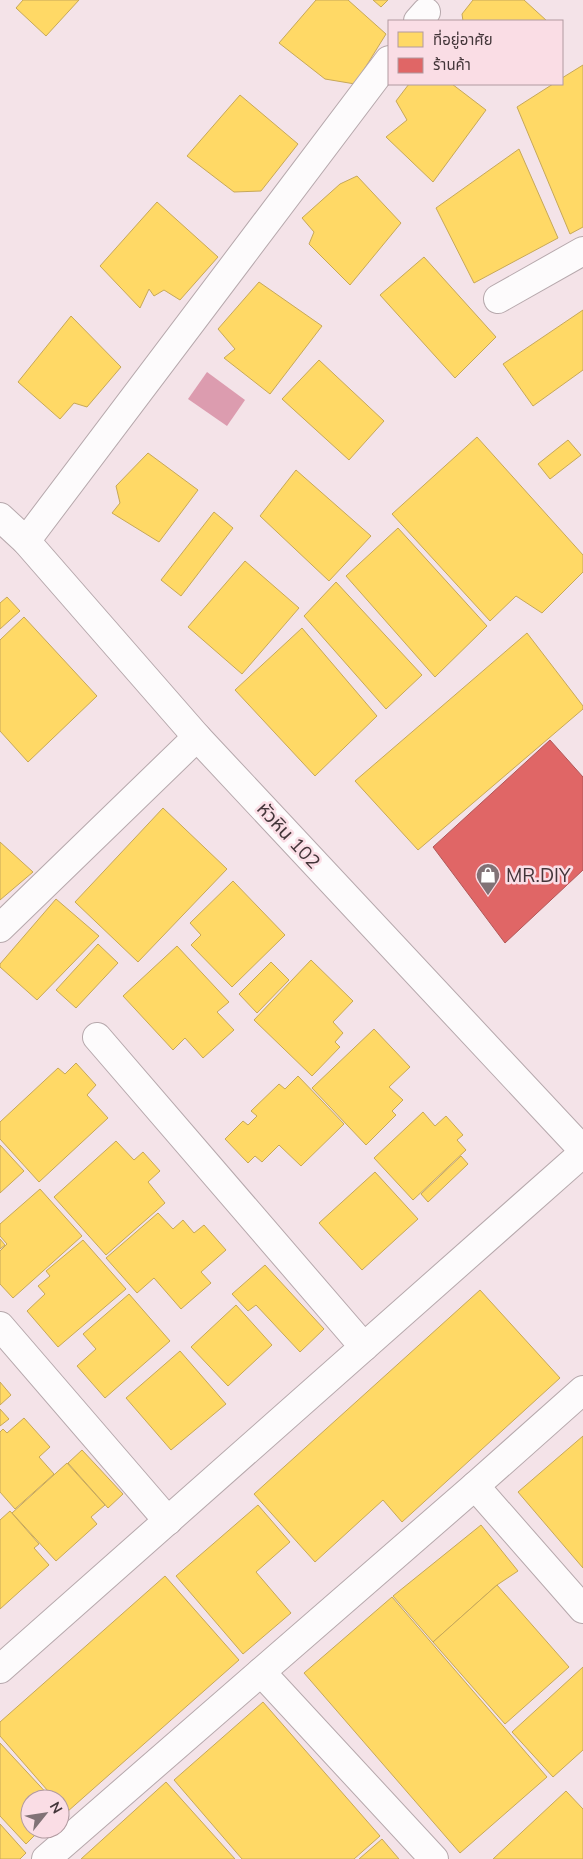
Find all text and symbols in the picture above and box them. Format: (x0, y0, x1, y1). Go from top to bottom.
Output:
legend (388, 20, 563, 85)
text: ที่อยู่อาศัย (433, 29, 493, 49)
text: ร้านค้า (433, 55, 471, 74)
street label: หัวหิน 102 (252, 797, 326, 873)
shop icon: MR.DIY (475, 862, 501, 896)
place label: MR.DIY (506, 863, 571, 887)
north arrow (20, 1789, 70, 1839)
text: N (46, 1798, 67, 1817)

